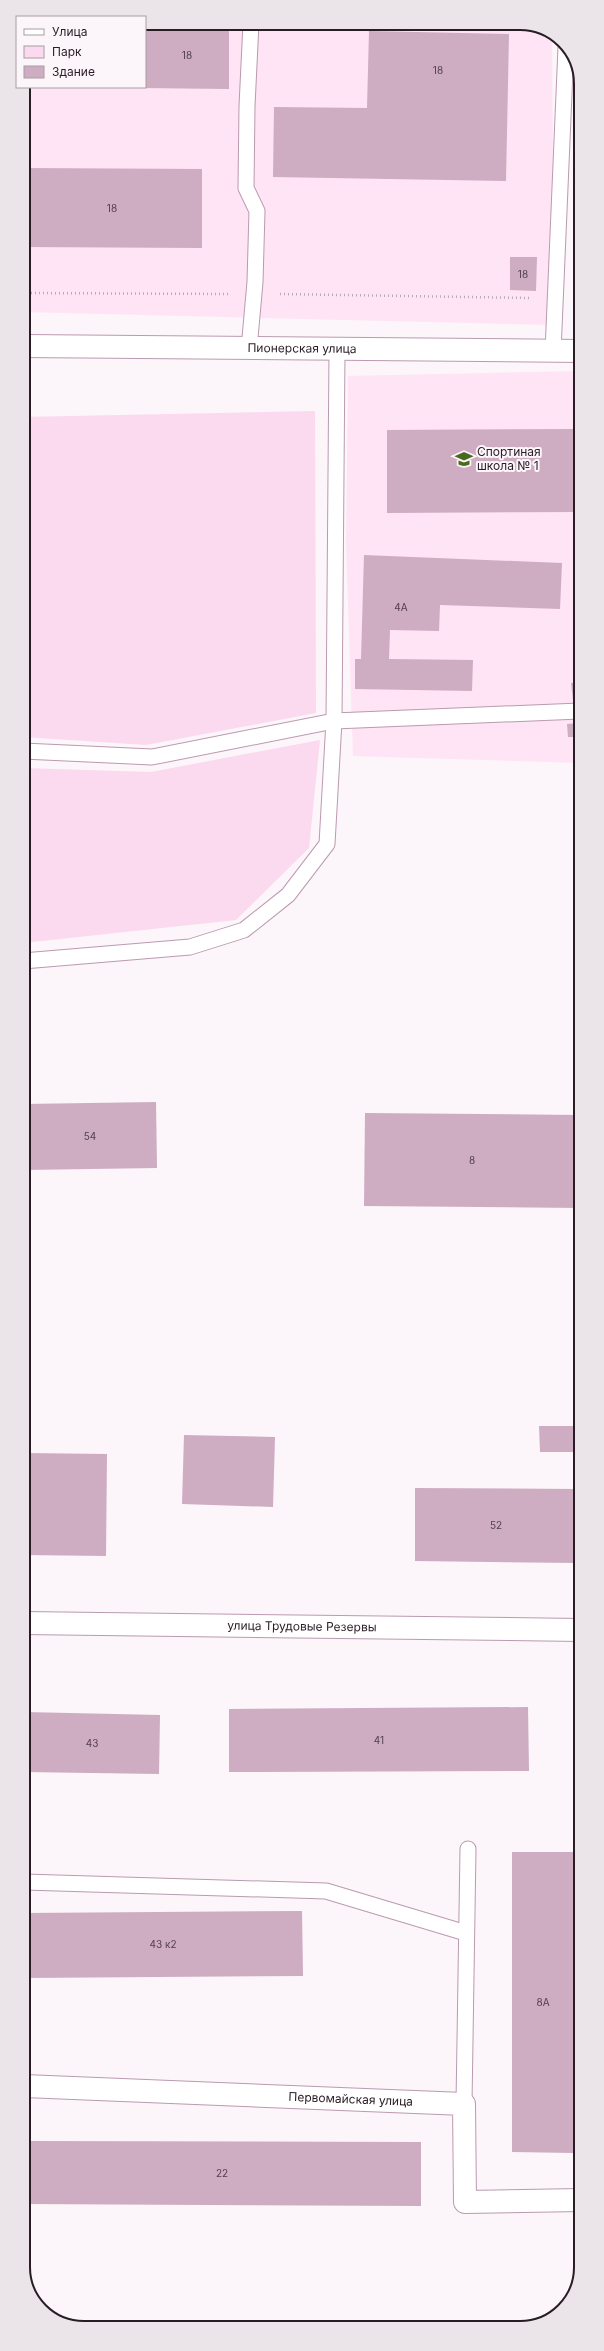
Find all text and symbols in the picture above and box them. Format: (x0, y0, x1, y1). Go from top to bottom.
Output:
legend (16, 16, 146, 88)
text: Улица (52, 24, 87, 39)
text: Парк (52, 44, 82, 59)
house number: 18 (182, 49, 192, 61)
text: Здание (52, 64, 95, 79)
house number: 18 (433, 64, 443, 76)
house number: 18 (107, 202, 117, 214)
house number: 18 (518, 268, 528, 280)
street label: Пионерская улица (247, 340, 357, 356)
place label: Спортиная школа № 1 (477, 444, 541, 473)
school or university icon: Спортиная школа № 1 (454, 449, 474, 469)
house number: 4А (394, 601, 408, 613)
house number: 54 (84, 1130, 96, 1142)
house number: 8 (469, 1154, 475, 1166)
house number: 52 (490, 1519, 502, 1531)
street label: улица Трудовые Резервы (227, 1618, 377, 1634)
house number: 41 (374, 1734, 384, 1746)
house number: 43 (86, 1737, 98, 1749)
house number: 43 к2 (150, 1938, 176, 1950)
house number: 8А (536, 1996, 550, 2008)
street label: Первомайская улица (288, 2089, 413, 2109)
house number: 22 (216, 2167, 228, 2179)

